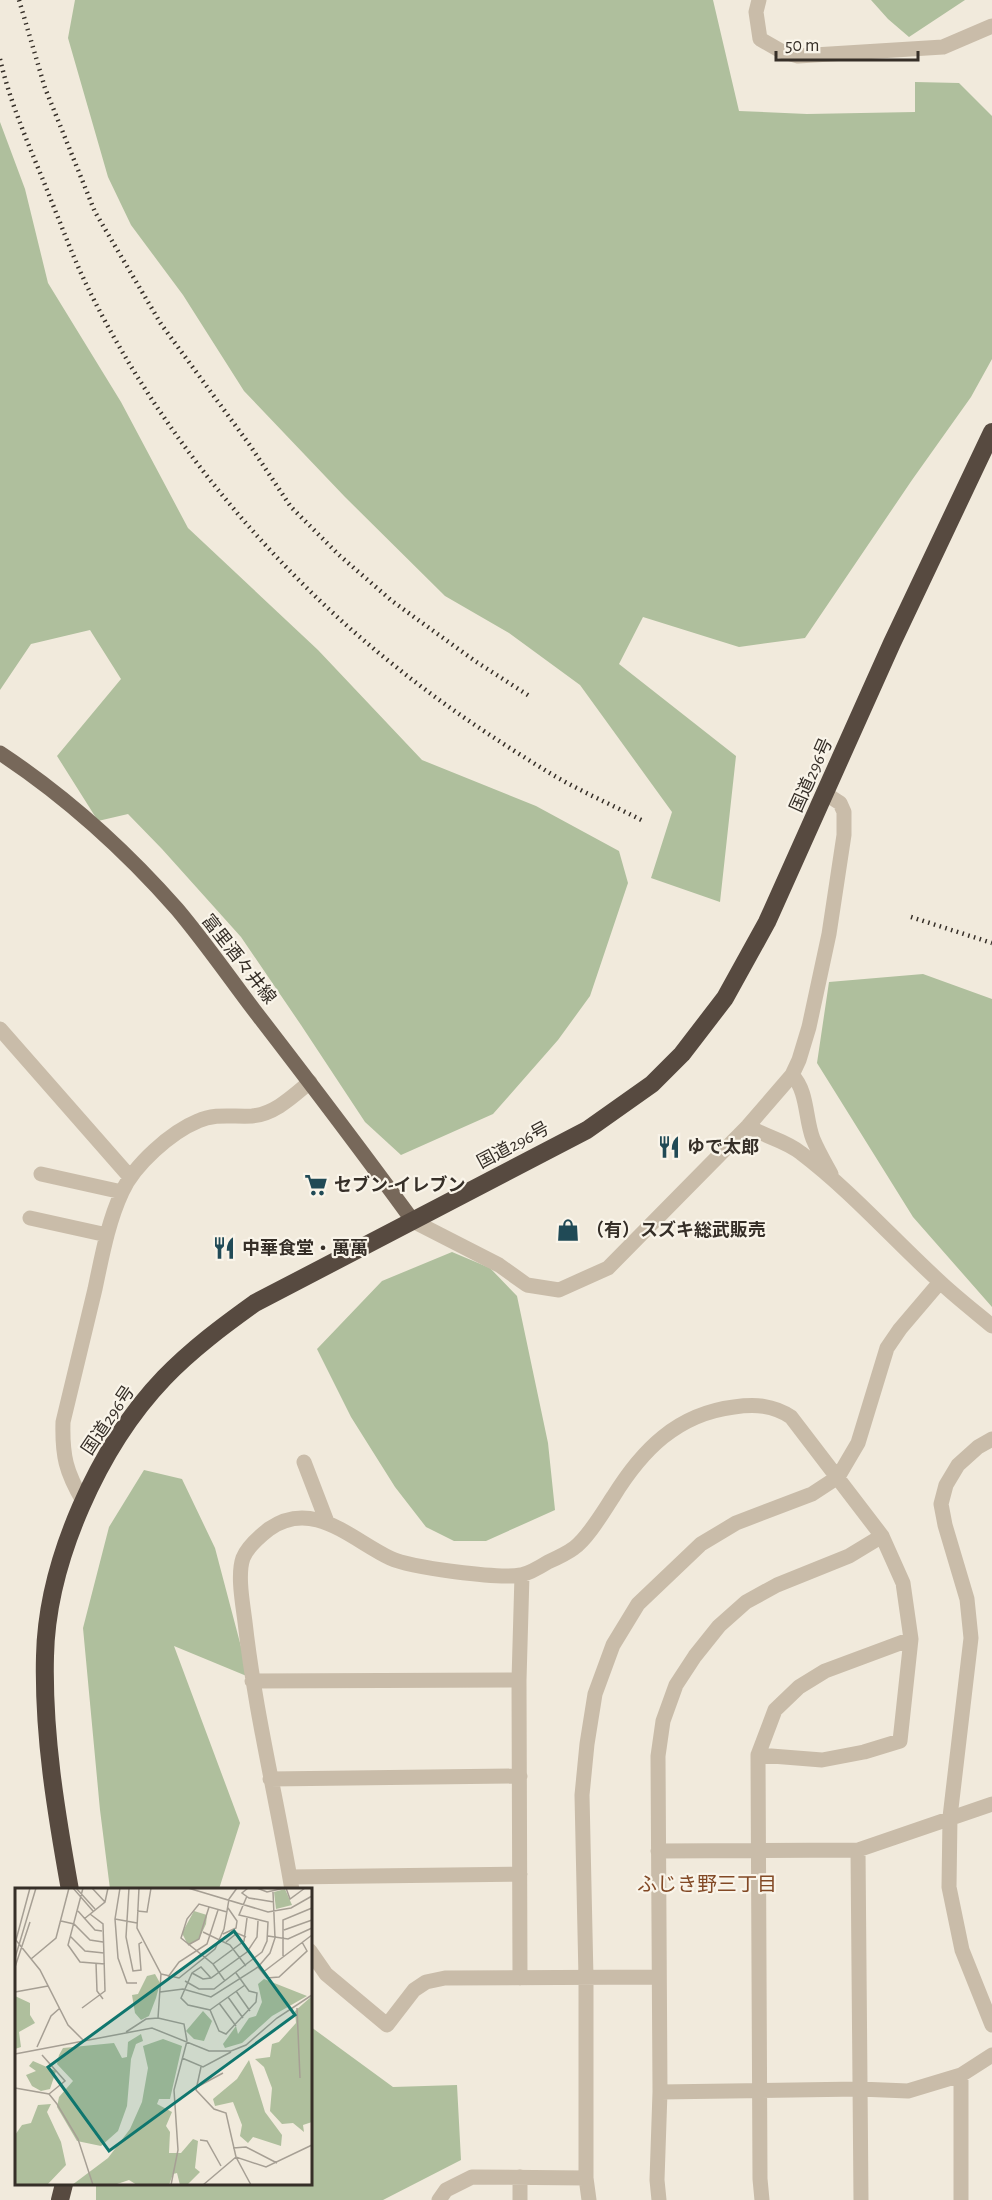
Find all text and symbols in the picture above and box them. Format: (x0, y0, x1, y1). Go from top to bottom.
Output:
scale bar (776, 24, 918, 62)
text: 50 m (785, 37, 819, 55)
street label: 国道296号 (786, 735, 836, 815)
street label: 富里酒々井線 (198, 910, 280, 1008)
street label: 国道296号 (473, 1118, 553, 1172)
restaurant icon: ゆで太郎 (656, 1134, 682, 1160)
place label: ゆで太郎 (687, 1137, 759, 1157)
supermarket icon: セブン-イレブン (303, 1172, 329, 1198)
place label: セブン-イレブン (334, 1175, 465, 1195)
shop icon: （有）スズキ総武販売 (555, 1217, 581, 1243)
place label: （有）スズキ総武販売 (586, 1220, 766, 1240)
restaurant icon: 中華食堂・萬萬 (211, 1235, 237, 1261)
place label: 中華食堂・萬萬 (242, 1238, 368, 1258)
street label: 国道296号 (78, 1382, 138, 1458)
district label: ふじき野三丁目 (637, 1875, 777, 1895)
inset map (15, 1888, 312, 2185)

